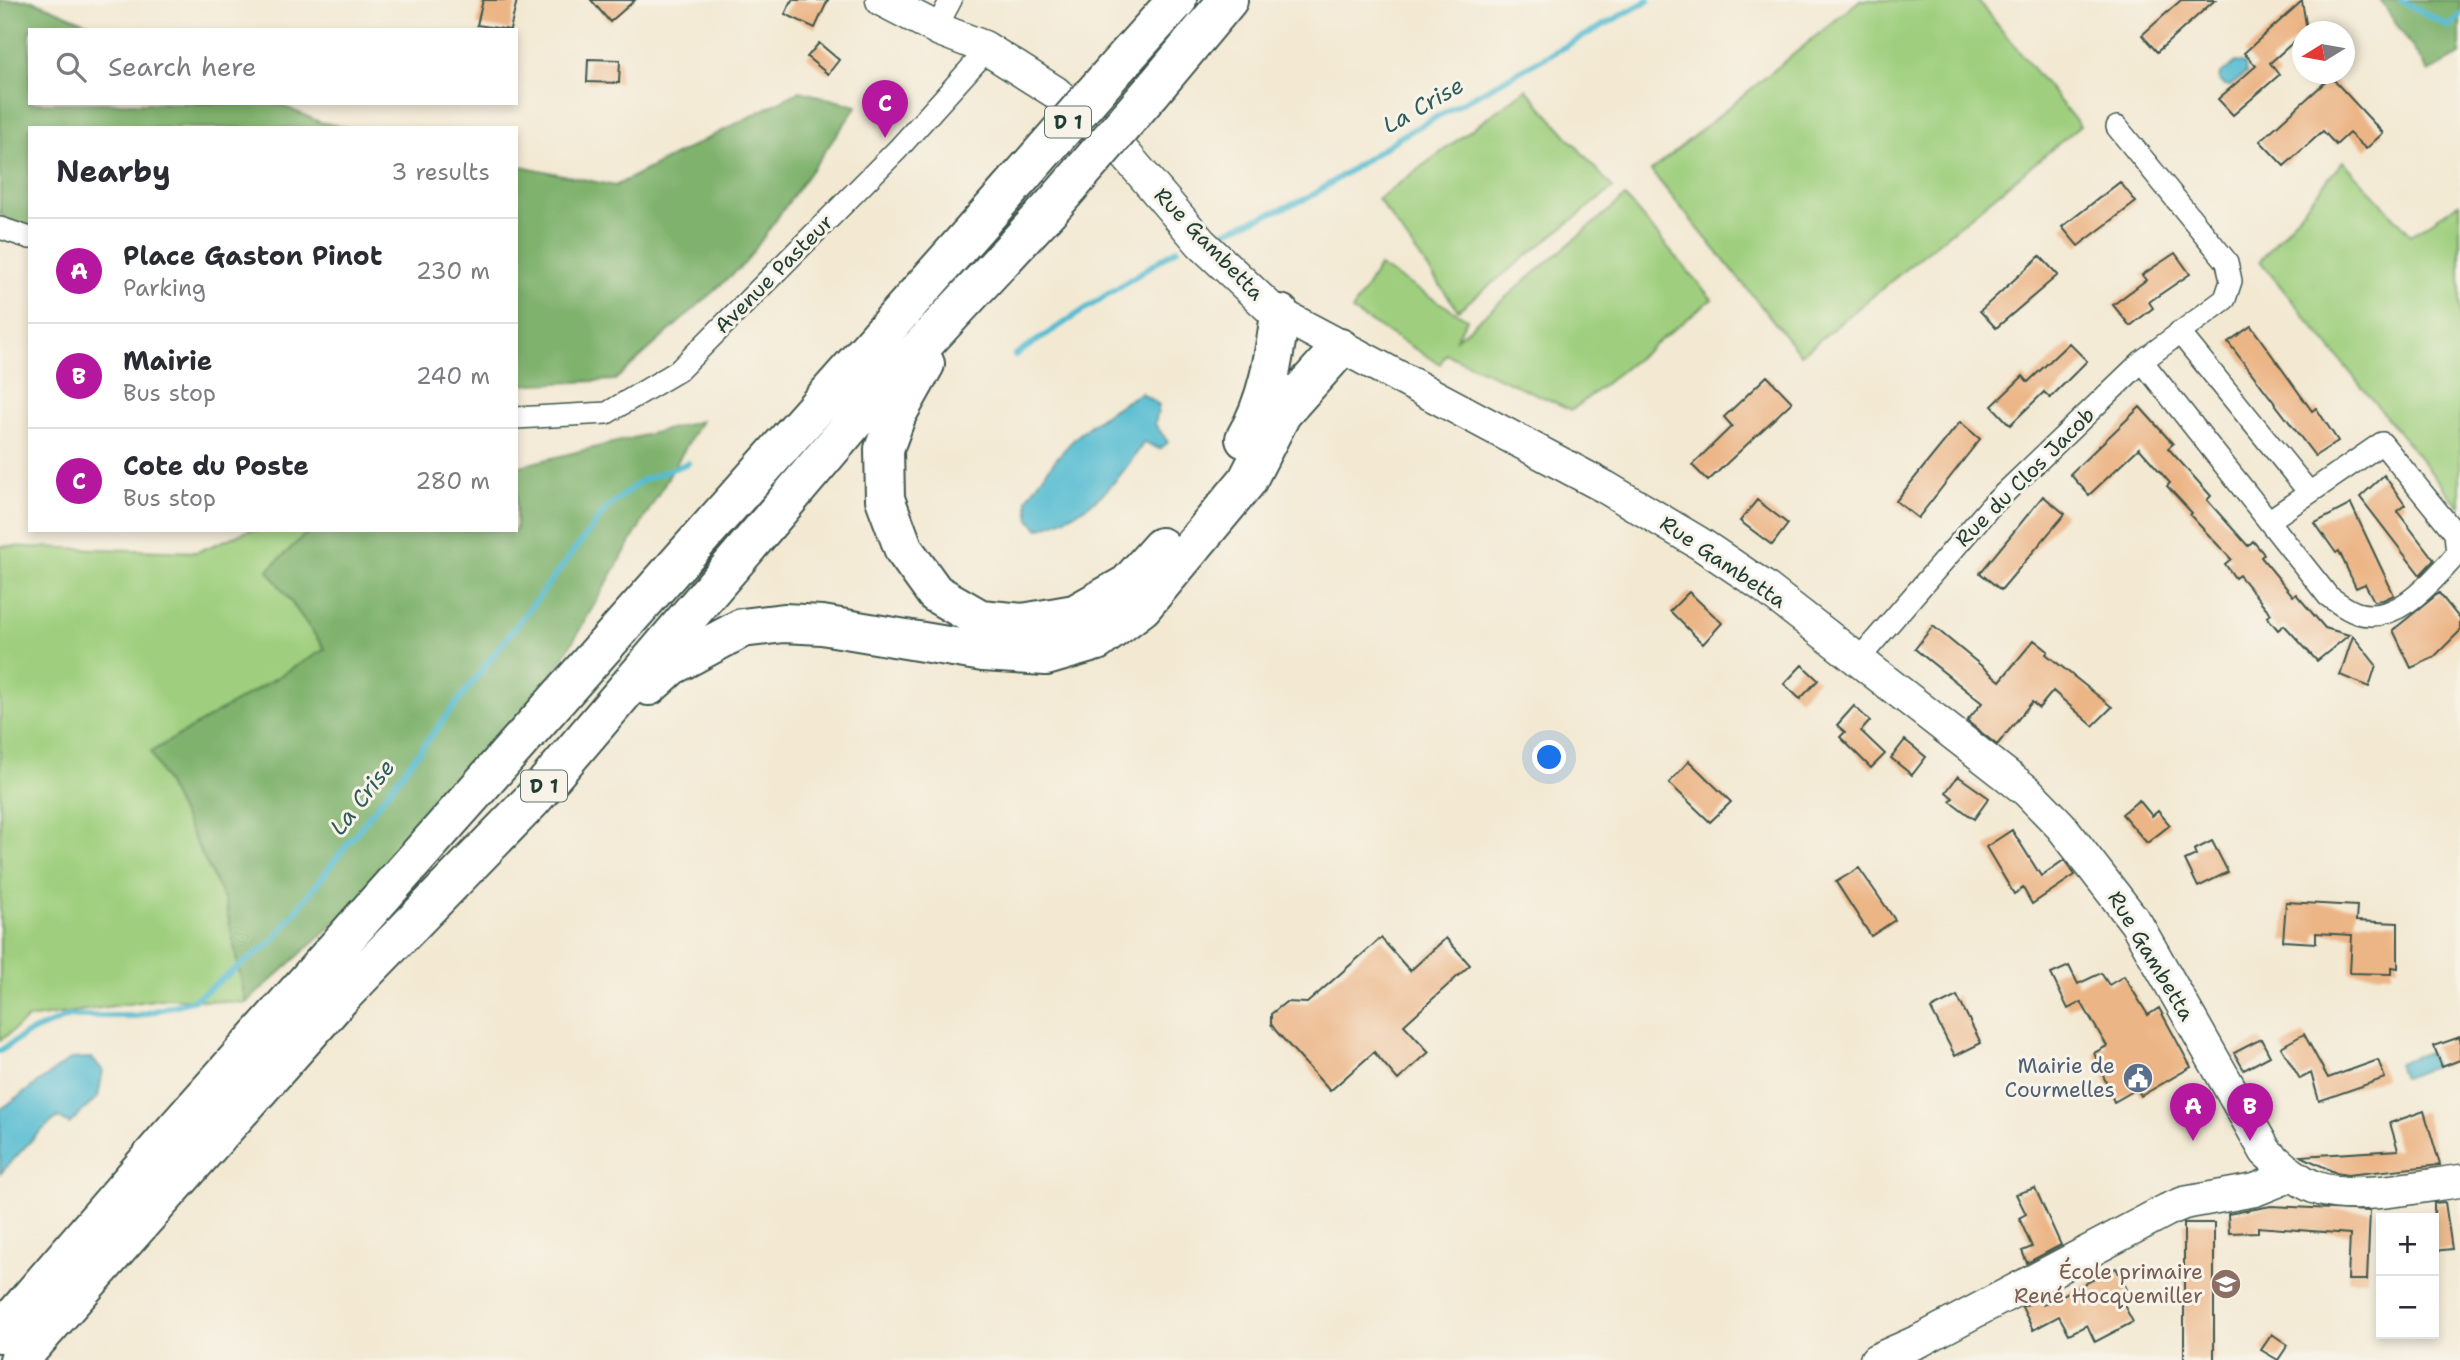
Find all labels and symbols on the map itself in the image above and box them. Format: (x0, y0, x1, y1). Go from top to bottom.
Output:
north arrow (2292, 21, 2355, 84)
water label: La Crise (1377, 70, 1469, 140)
pin: C (862, 80, 908, 138)
road number: D 1 (1045, 106, 1091, 138)
street label: Rue Gambetta (1148, 182, 1270, 306)
street label: Avenue Pasteur (708, 208, 840, 340)
street label: Rue du Clos Jacob (1949, 401, 2101, 553)
street label: Rue Gambetta (1654, 509, 1792, 615)
your location (1532, 740, 1566, 774)
water label: La Crise (323, 753, 401, 841)
road number: D 1 (521, 771, 567, 802)
street label: Rue Gambetta (2101, 886, 2201, 1026)
place label: Mairie de Courmelles (2005, 1052, 2115, 1104)
public building icon: Mairie de Courmelles (2121, 1061, 2155, 1095)
pin: A (2170, 1083, 2216, 1141)
pin: B (2227, 1083, 2273, 1141)
place label: École primaire René Hocquemiller (2014, 1257, 2203, 1310)
school or university icon: École primaire René Hocquemiller (2209, 1267, 2243, 1301)

